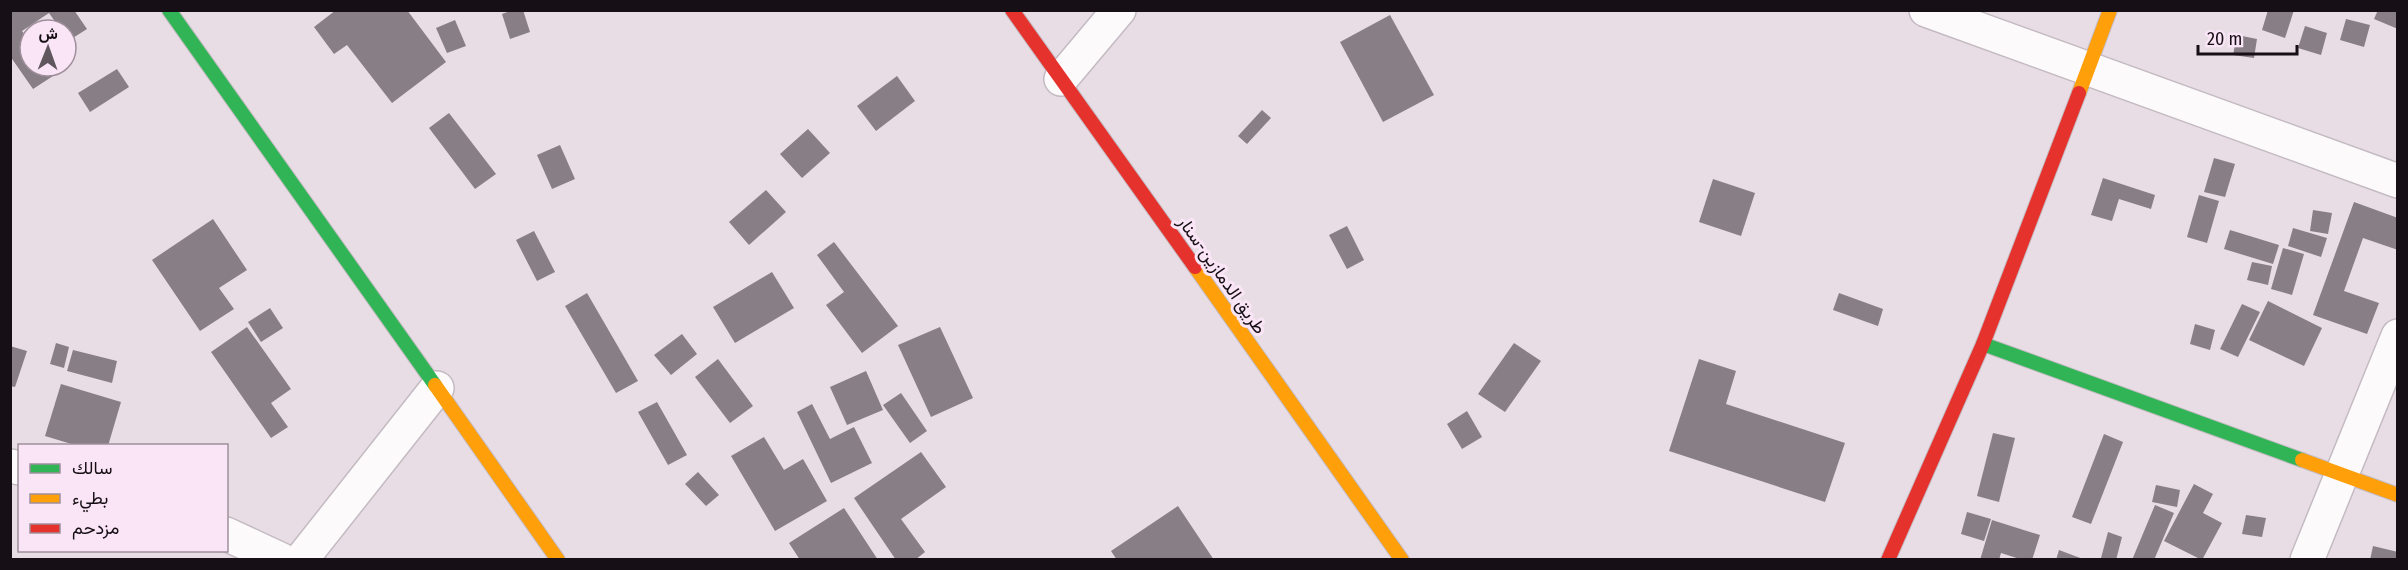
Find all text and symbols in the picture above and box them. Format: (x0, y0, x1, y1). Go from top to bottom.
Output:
north arrow (18, 18, 78, 78)
scale bar (2198, 18, 2297, 56)
text: ش (38, 24, 58, 43)
text: 20 m (2207, 28, 2242, 50)
street label: طريق الدمازين-سنار (1173, 211, 1271, 338)
legend (18, 444, 228, 552)
text: سالك (72, 457, 112, 479)
text: بطيء (72, 487, 108, 513)
text: مزدحم (72, 517, 119, 540)

